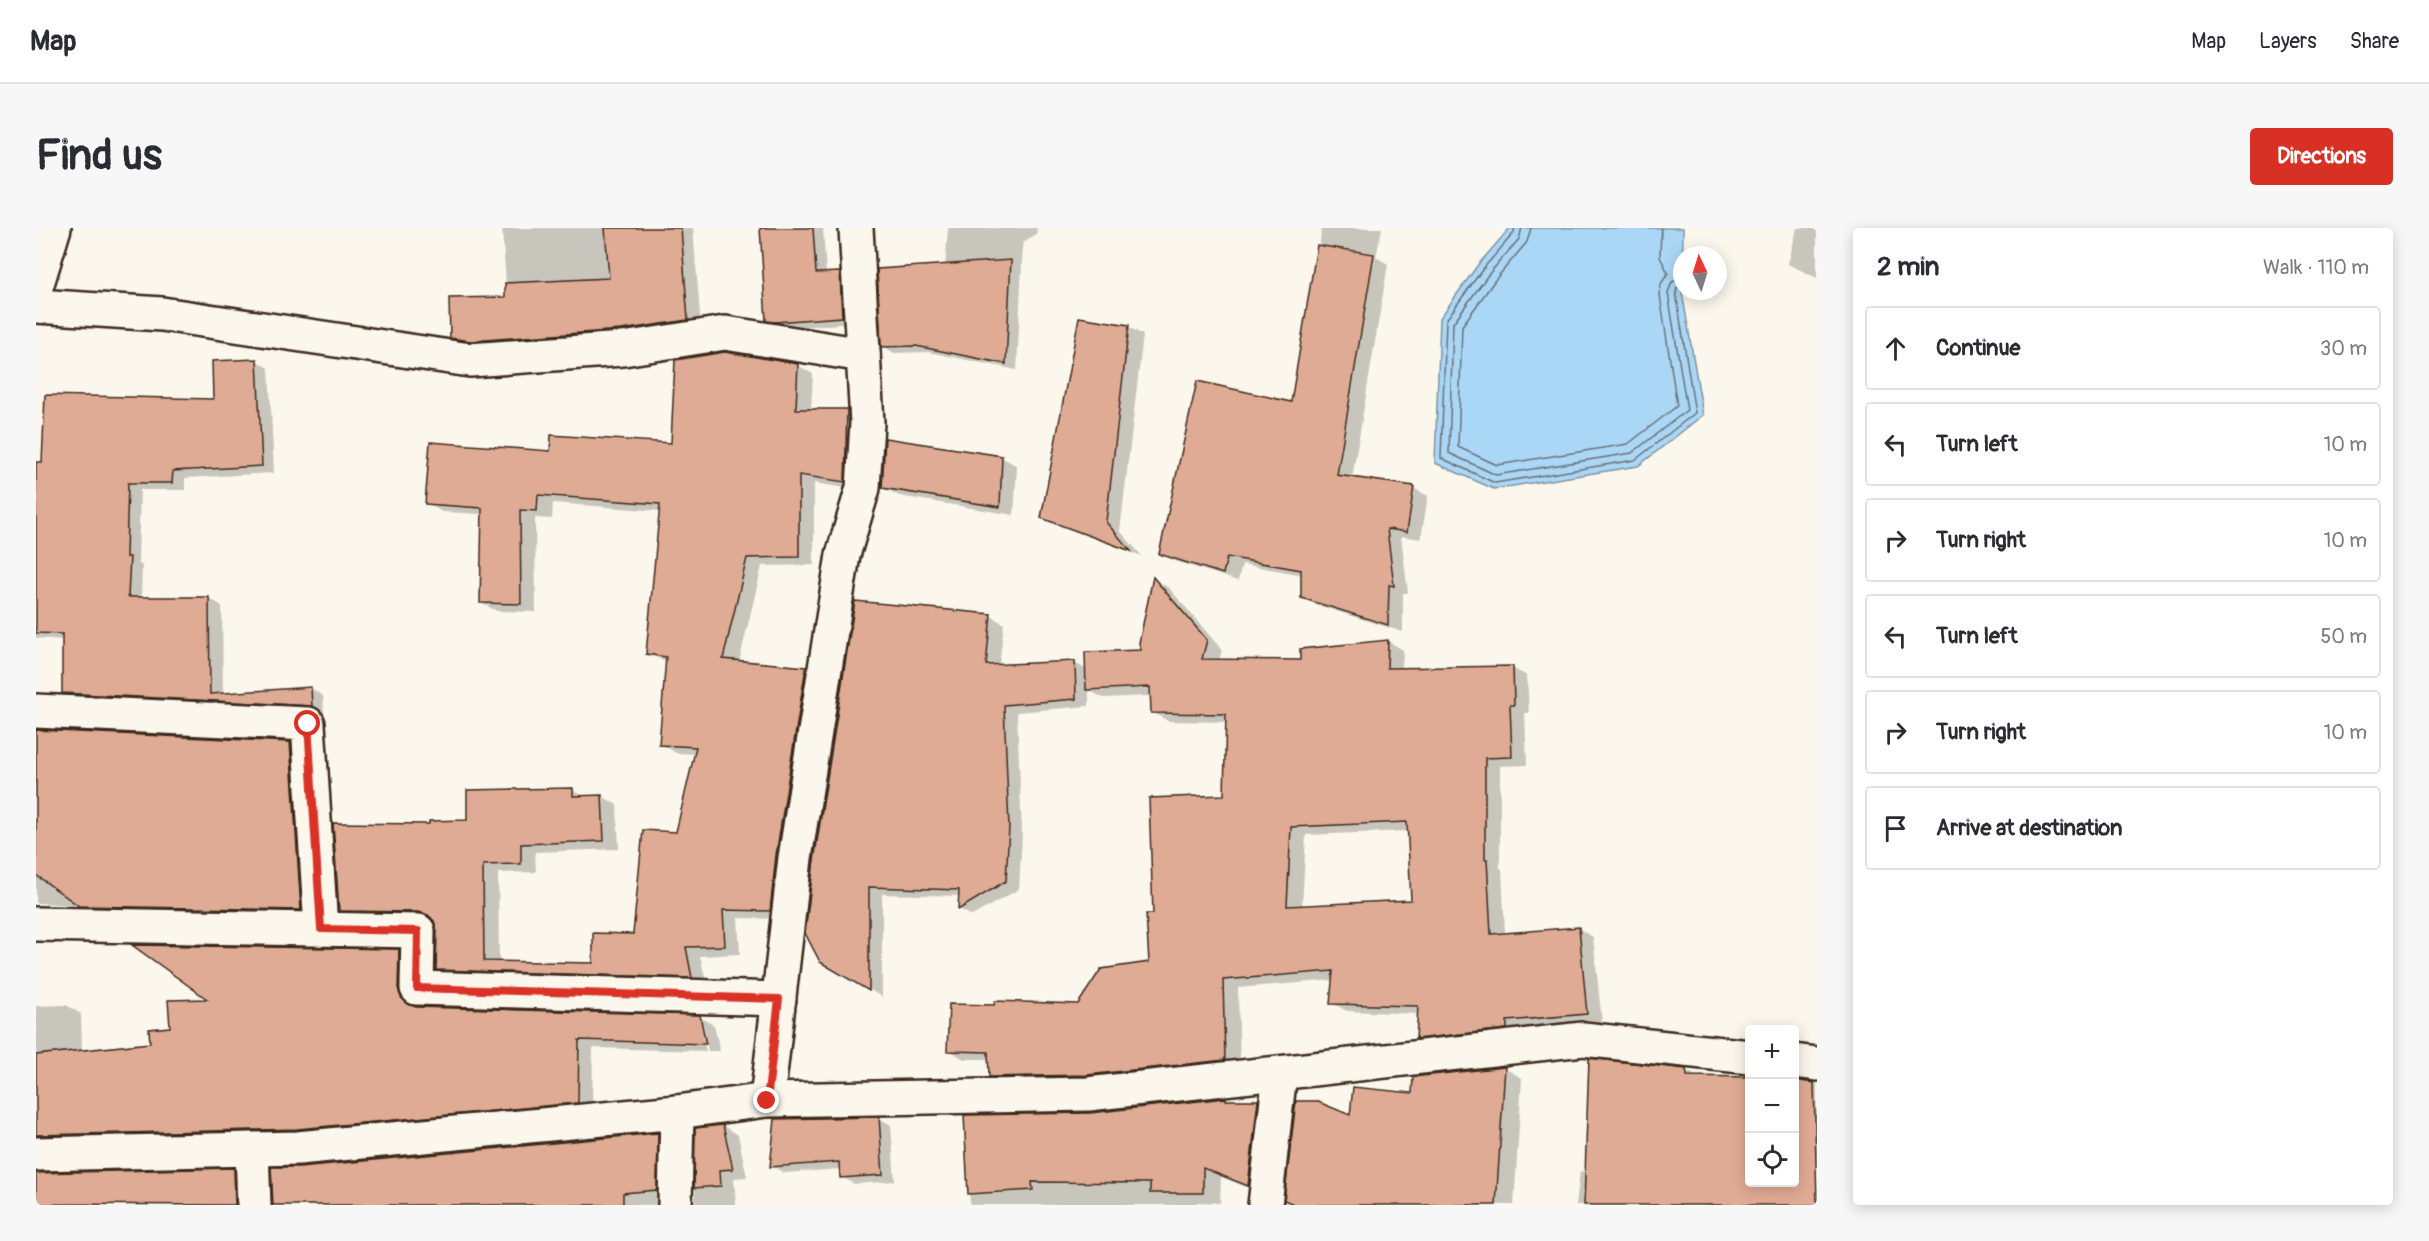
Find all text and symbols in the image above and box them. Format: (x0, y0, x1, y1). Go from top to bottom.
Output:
text: Map (30, 24, 76, 59)
text: Map (2191, 28, 2226, 55)
text: Layers (2259, 28, 2317, 55)
text: Share (2350, 28, 2399, 55)
button: Directions (2250, 128, 2393, 185)
text: Find us (36, 130, 162, 182)
north arrow (1673, 246, 1727, 300)
text: 2 min (1877, 251, 1939, 283)
text: Walk · 110 m (2263, 255, 2369, 280)
icon: ahead (1879, 332, 1912, 365)
text: Continue (1936, 334, 2020, 362)
text: 30 m (2320, 336, 2367, 361)
icon: left (1879, 428, 1912, 461)
text: Turn left (1936, 430, 2018, 458)
text: 10 m (2323, 432, 2367, 457)
icon: right (1879, 524, 1912, 557)
text: Turn right (1936, 526, 2026, 554)
text: 10 m (2323, 528, 2367, 553)
icon: left (1879, 620, 1912, 653)
text: Turn left (1936, 622, 2018, 650)
text: 50 m (2320, 624, 2367, 649)
route start (294, 710, 320, 736)
icon: right (1879, 716, 1912, 749)
text: Turn right (1936, 718, 2026, 746)
text: 10 m (2323, 720, 2367, 745)
icon: arrive (1879, 812, 1912, 845)
text: Arrive at destination (1936, 814, 2122, 842)
map controls (1745, 1025, 1799, 1187)
button: + (1745, 1025, 1799, 1079)
button: − (1745, 1079, 1799, 1133)
route end (753, 1087, 779, 1113)
button: locate (1745, 1133, 1799, 1187)

